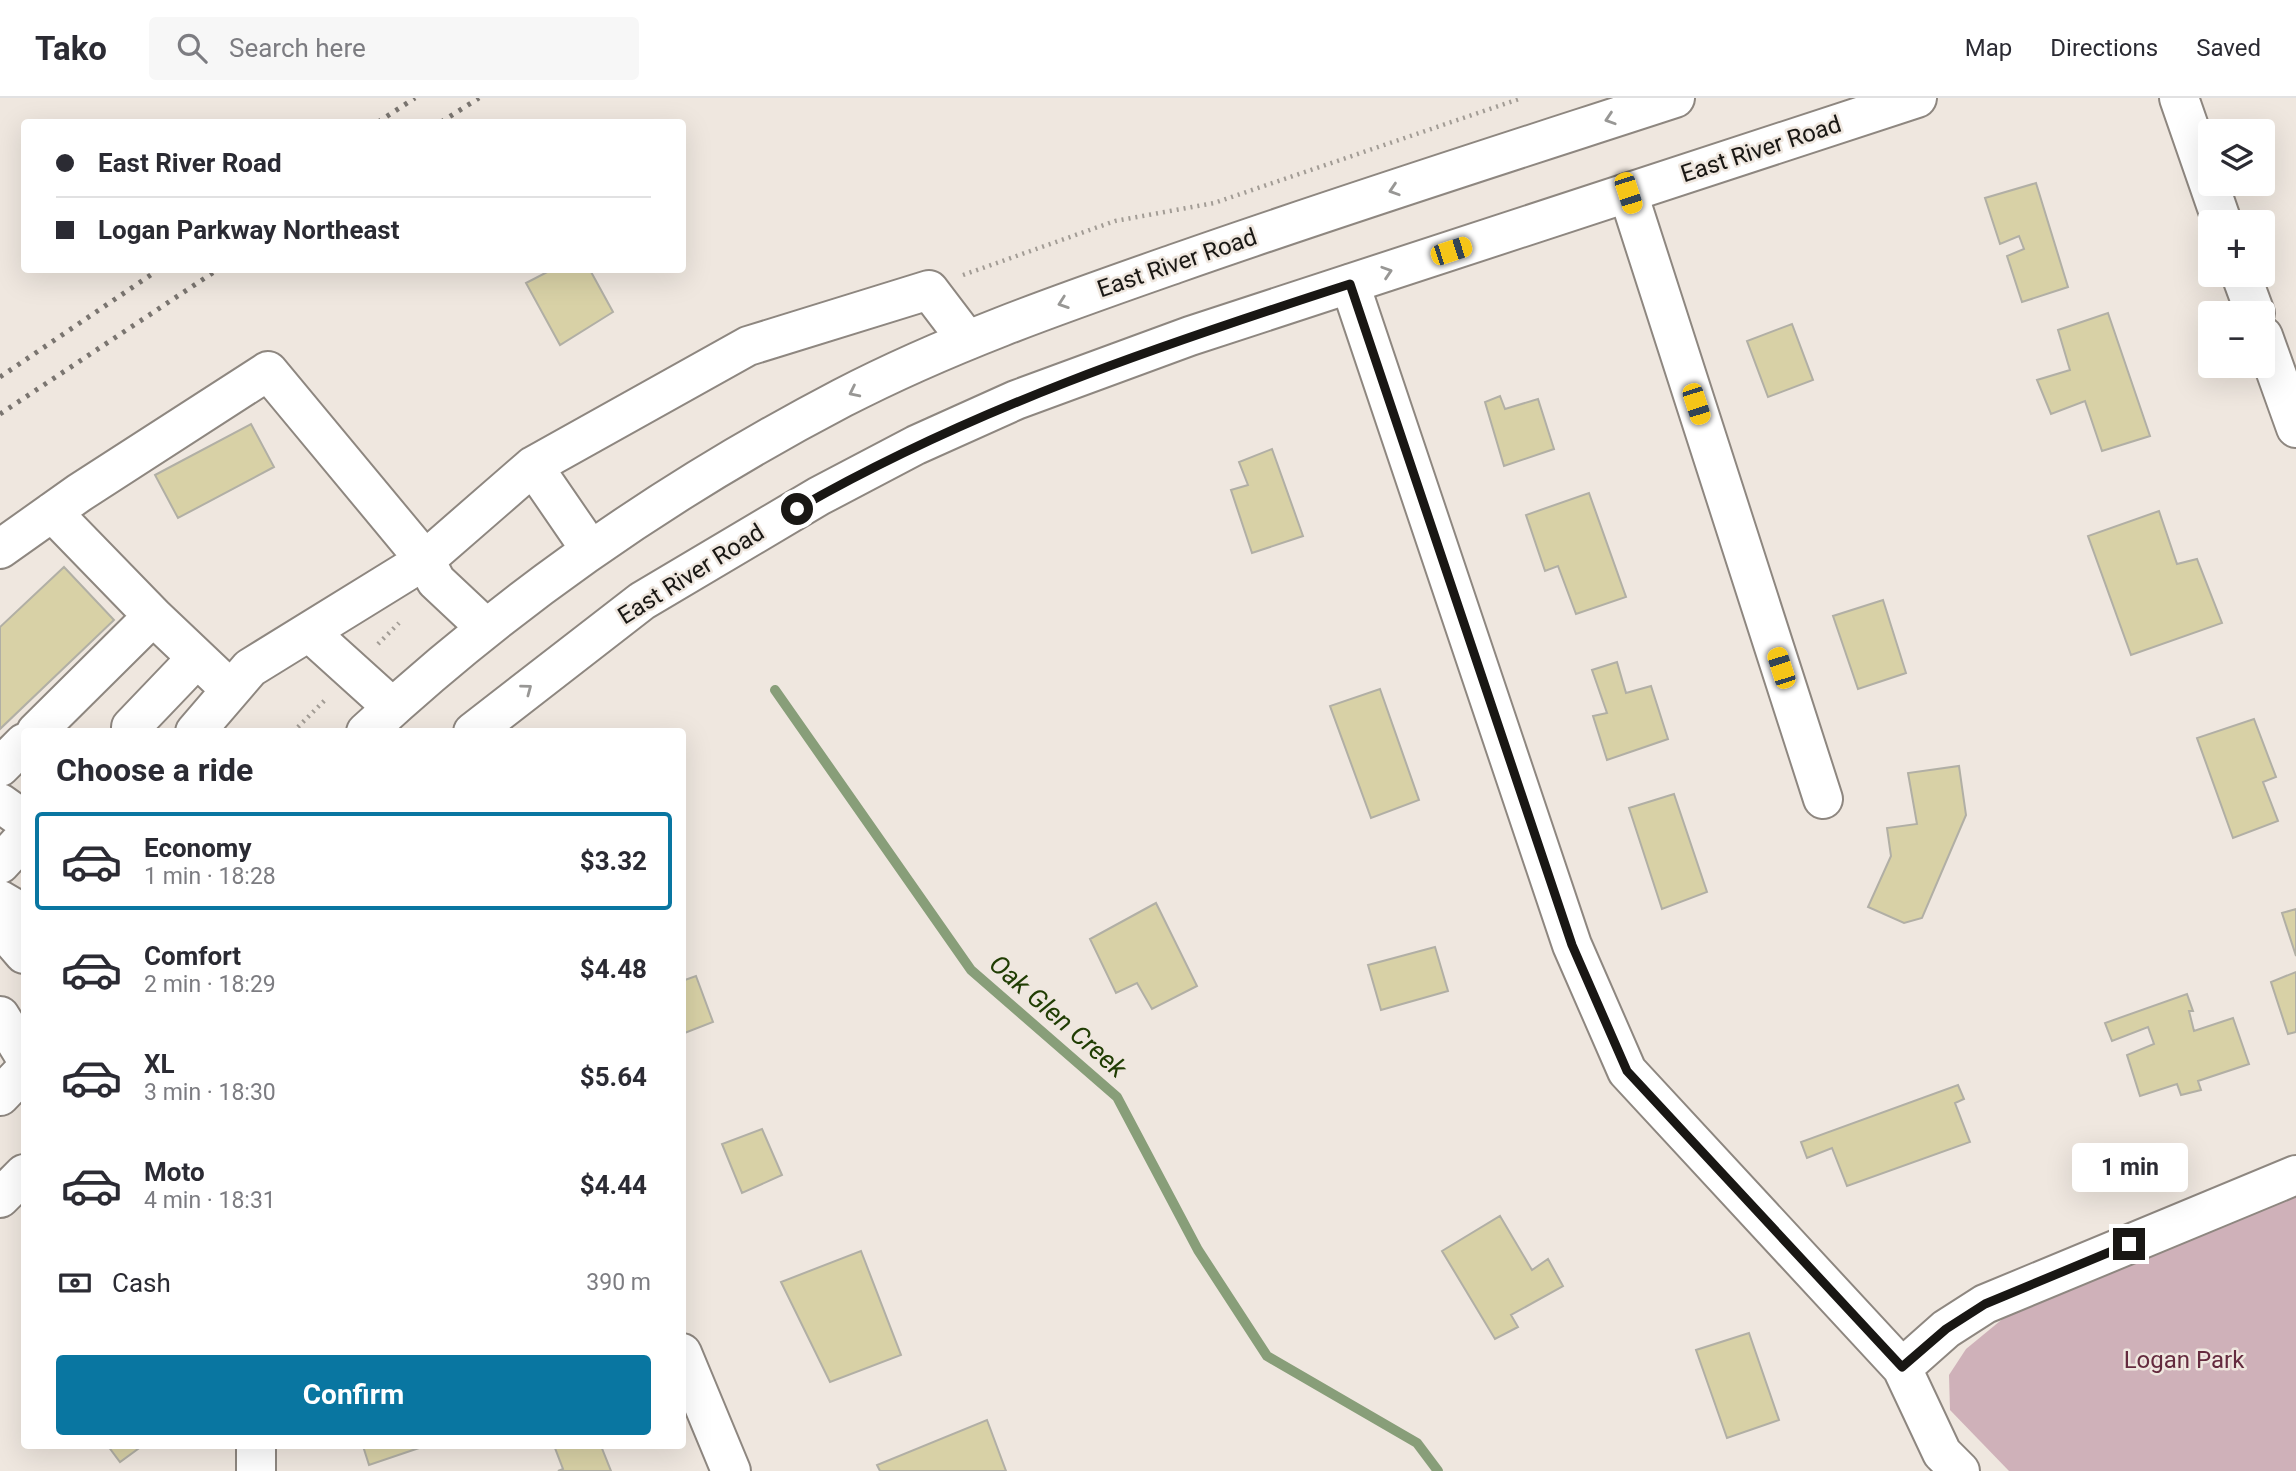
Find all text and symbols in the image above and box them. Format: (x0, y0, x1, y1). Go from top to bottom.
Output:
search box (149, 17, 639, 80)
text: Tako (35, 29, 107, 68)
icon: search (173, 29, 211, 67)
text: Search here (229, 33, 366, 63)
text: Map (1965, 34, 2012, 62)
text: Directions (2050, 34, 2158, 62)
text: Saved (2196, 34, 2261, 62)
street label: East River Road (1677, 110, 1845, 188)
one-way arrow (1604, 111, 1617, 125)
map controls (2198, 119, 2275, 378)
button: layers (2198, 119, 2275, 196)
text: East River Road (98, 148, 282, 178)
car (1612, 170, 1645, 216)
one-way arrow (1388, 182, 1401, 196)
button: + (2198, 210, 2275, 287)
text: Logan Parkway Northeast (98, 215, 400, 245)
street label: East River Road (1094, 223, 1260, 303)
car (1428, 235, 1475, 267)
one-way arrow (1380, 266, 1393, 280)
one-way arrow (1057, 295, 1069, 309)
button: − (2198, 301, 2275, 378)
car (1680, 381, 1713, 427)
one-way arrow (849, 384, 861, 398)
route start (781, 493, 813, 525)
street label: East River Road (613, 518, 769, 630)
car (1765, 645, 1798, 691)
one-way arrow (519, 684, 531, 697)
text: Choose a ride (56, 751, 253, 789)
icon: car (60, 830, 123, 893)
text: Economy (144, 833, 251, 863)
text: $3.32 (580, 846, 647, 876)
text: 1 min · 18:28 (144, 863, 276, 890)
icon: car (60, 938, 123, 1001)
text: Comfort (144, 941, 241, 971)
water label: Oak Glen Creek (983, 948, 1133, 1084)
text: $4.48 (580, 954, 647, 984)
text: 2 min · 18:29 (144, 971, 276, 998)
icon: car (60, 1046, 123, 1109)
text: XL (144, 1049, 175, 1079)
text: $5.64 (580, 1062, 647, 1092)
text: 3 min · 18:30 (144, 1079, 276, 1106)
callout: 1 min (2071, 1142, 2187, 1192)
icon: car (60, 1154, 123, 1217)
text: 1 min (2101, 1154, 2159, 1181)
text: Moto (144, 1157, 205, 1187)
text: $4.44 (580, 1170, 647, 1200)
text: 4 min · 18:31 (144, 1187, 276, 1214)
route end (2113, 1228, 2145, 1260)
icon: cash (56, 1264, 94, 1302)
text: Cash (112, 1268, 171, 1298)
text: 390 m (586, 1269, 651, 1296)
park label: Logan Park (2124, 1346, 2245, 1374)
button: Confirm (56, 1355, 651, 1435)

